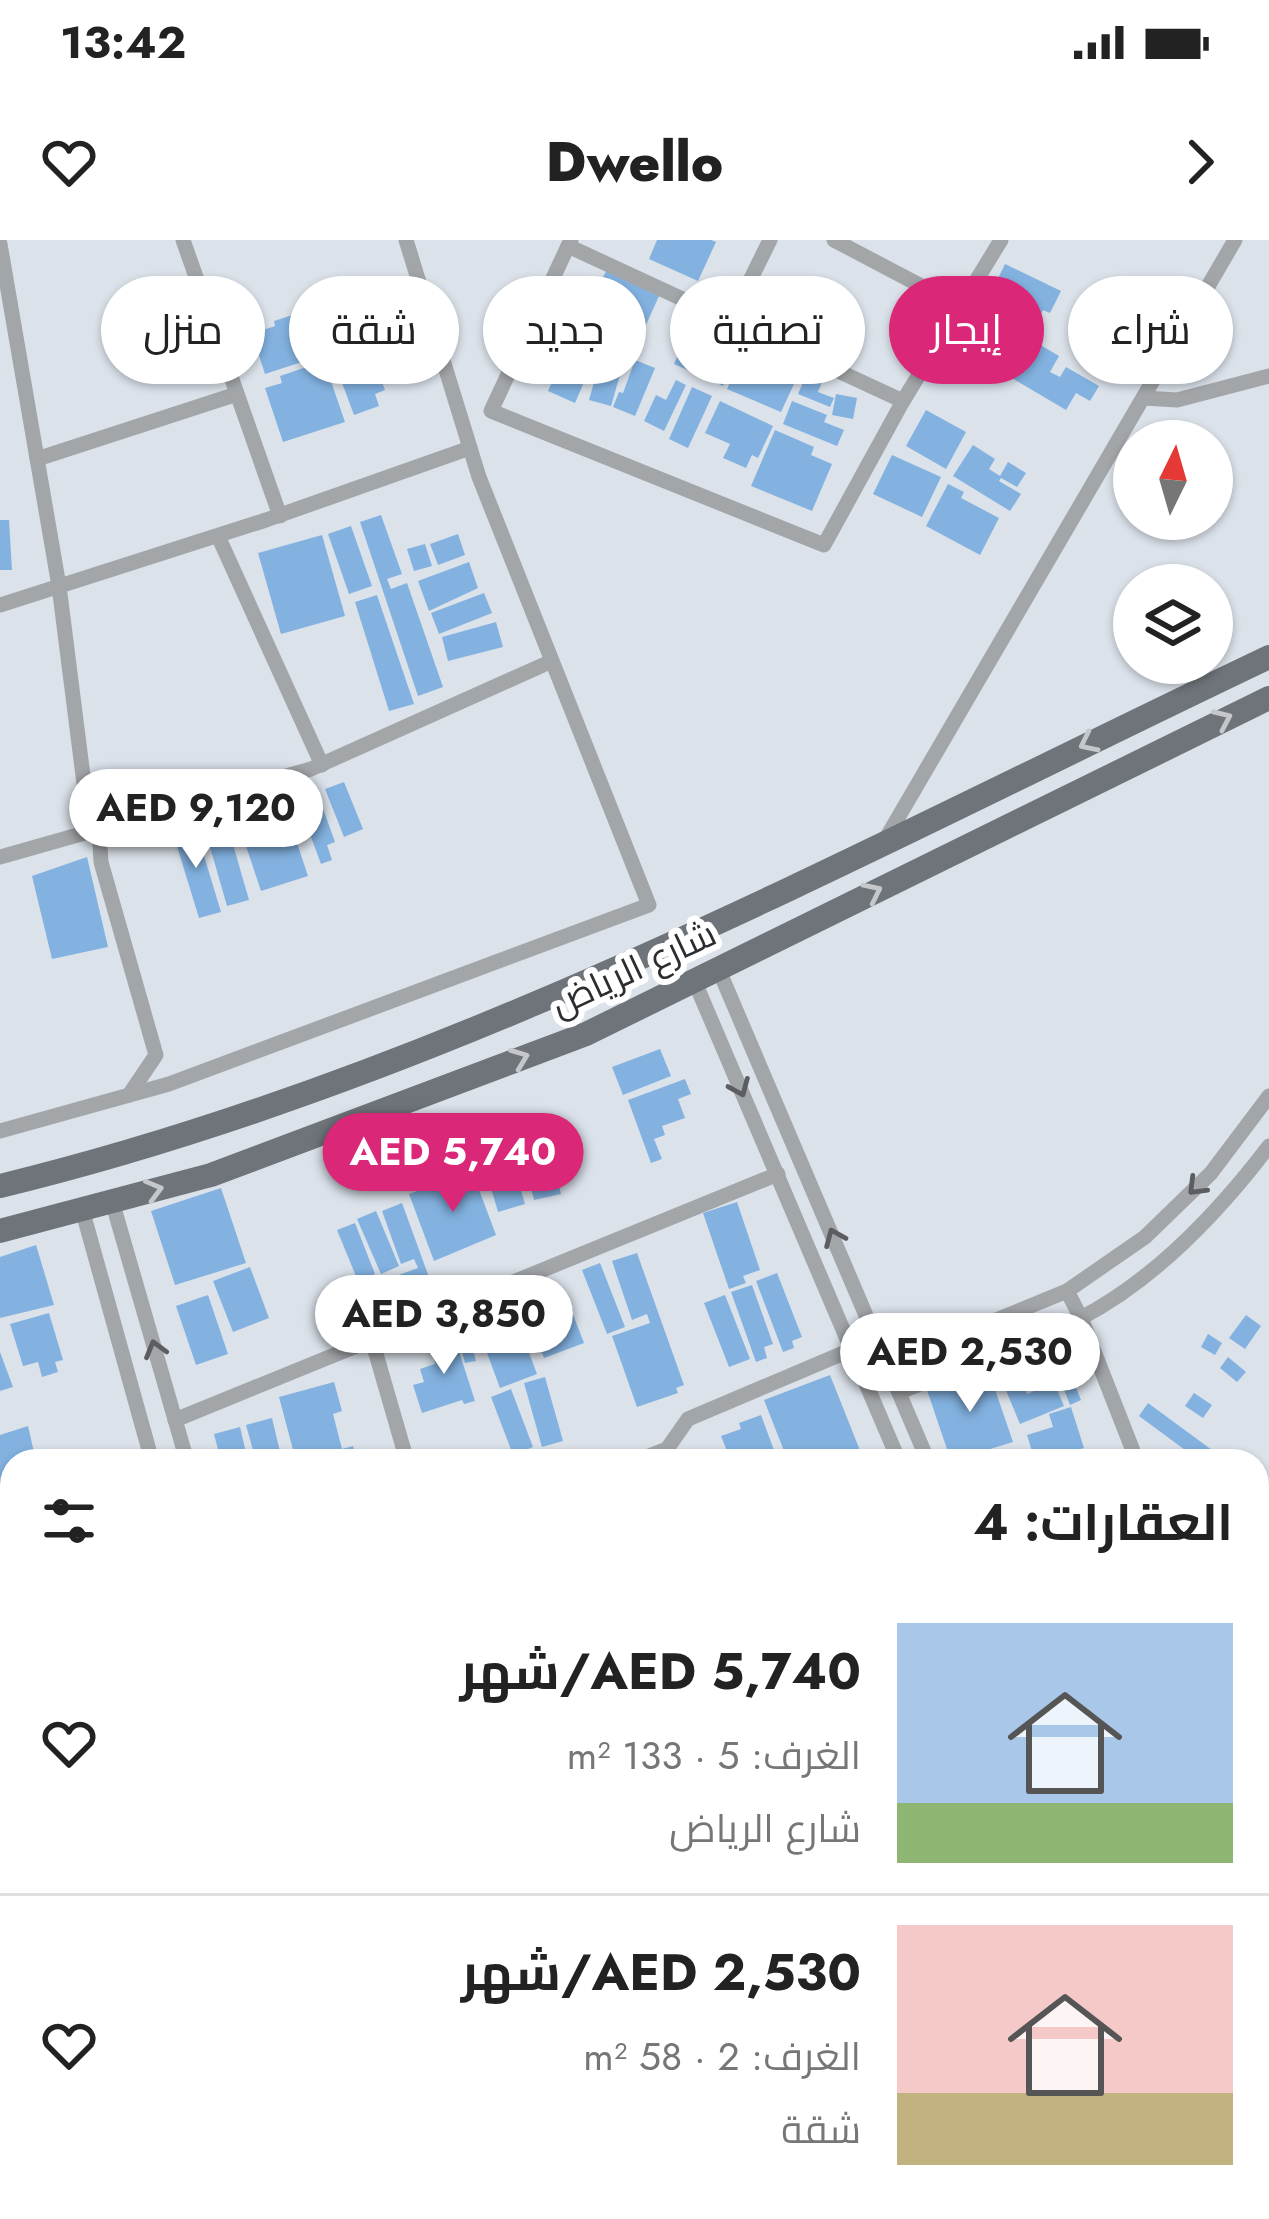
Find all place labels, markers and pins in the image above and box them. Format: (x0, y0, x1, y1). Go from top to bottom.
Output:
pin: AED 9,120 (59, 769, 333, 871)
pin: AED 5,740 (316, 1113, 590, 1215)
pin: AED 3,850 (307, 1275, 581, 1377)
pin: AED 2,530 (833, 1313, 1107, 1415)

